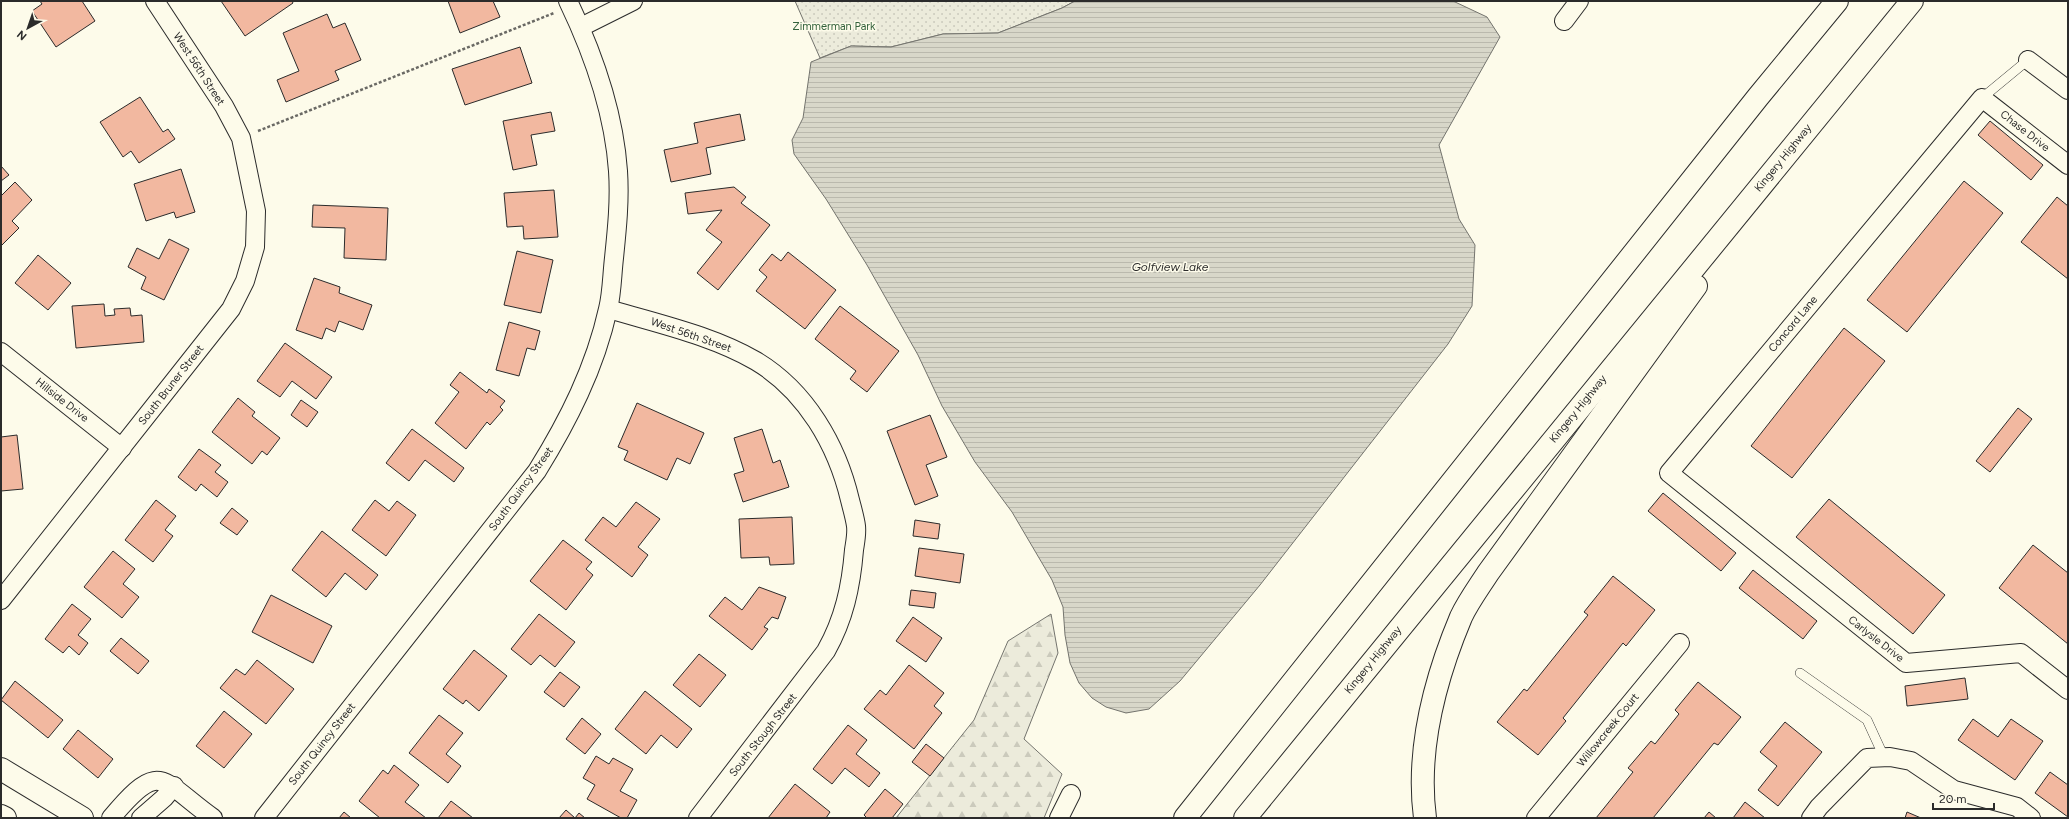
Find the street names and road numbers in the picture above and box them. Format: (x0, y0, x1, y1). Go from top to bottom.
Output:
street label: West 56th Street (171, 30, 227, 108)
street label: Chase Drive (1998, 108, 2052, 154)
street label: Kingery Highway (1752, 121, 1814, 194)
street label: Concord Lane (1766, 293, 1820, 355)
street label: West 56th Street (649, 315, 733, 355)
street label: South Bruner Street (136, 342, 206, 428)
street label: Kingery Highway (1547, 372, 1609, 445)
street label: Hillside Drive (33, 375, 91, 425)
street label: South Quincy Street (486, 444, 556, 534)
street label: Carlysle Drive (1846, 613, 1906, 665)
street label: Kingery Highway (1342, 623, 1404, 696)
street label: South Stough Street (727, 691, 799, 779)
street label: Willowcreek Court (1574, 691, 1642, 769)
street label: South Quincy Street (286, 700, 358, 788)

